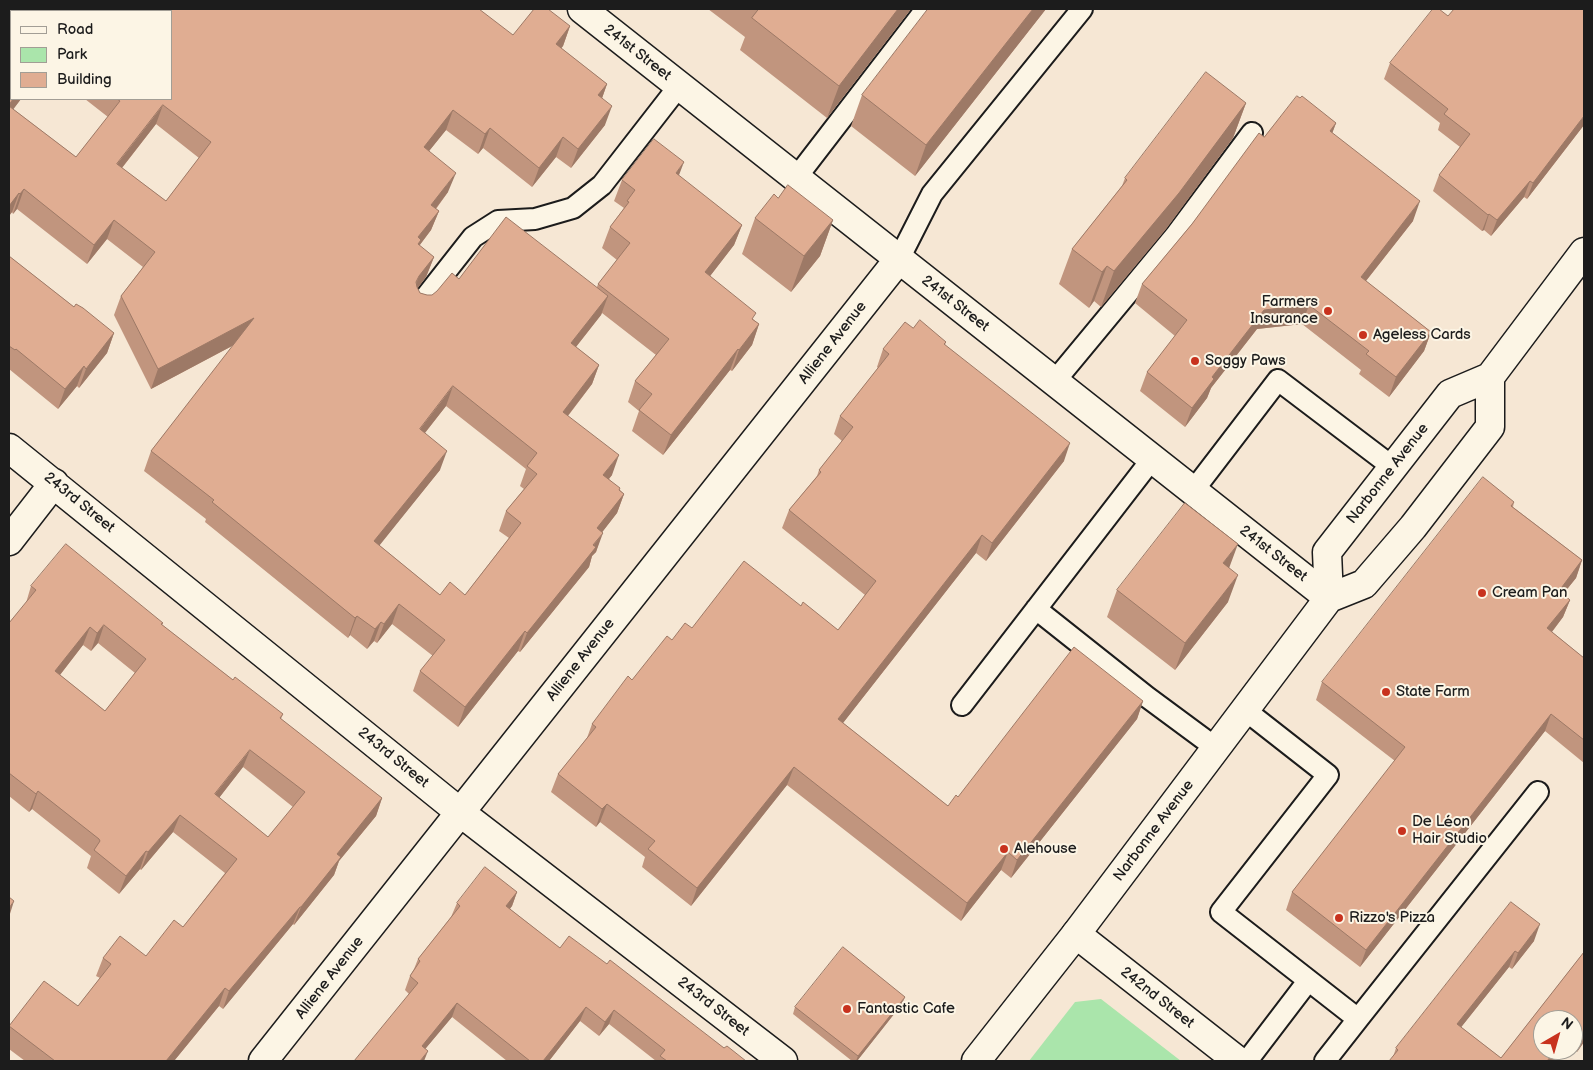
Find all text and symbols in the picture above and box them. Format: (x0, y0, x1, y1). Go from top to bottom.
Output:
legend (10, 10, 172, 100)
text: Road (57, 20, 93, 39)
street label: 241st Street (600, 21, 674, 85)
text: Park (57, 45, 87, 64)
text: Building (57, 70, 112, 89)
street label: 241st Street (918, 272, 992, 336)
place label: Farmers Insurance (1250, 293, 1318, 328)
street label: Alliene Avenue (795, 298, 871, 388)
marker: Farmers Insurance (1322, 305, 1334, 317)
place label: Ageless Cards (1373, 326, 1471, 344)
marker: Ageless Cards (1357, 329, 1369, 341)
place label: Soggy Paws (1205, 352, 1286, 370)
marker: Soggy Paws (1189, 355, 1201, 367)
street label: Narbonne Avenue (1343, 420, 1433, 528)
street label: 243rd Street (40, 469, 118, 537)
street label: 241st Street (1236, 522, 1310, 586)
place label: Cream Pan (1492, 584, 1567, 602)
marker: Cream Pan (1476, 587, 1488, 599)
street label: Alliene Avenue (543, 615, 619, 705)
place label: State Farm (1396, 683, 1470, 701)
marker: State Farm (1380, 686, 1392, 698)
street label: 243rd Street (354, 724, 432, 792)
street label: Narbonne Avenue (1110, 777, 1198, 885)
place label: De Léon Hair Studio (1412, 813, 1487, 848)
marker: De Léon Hair Studio (1396, 825, 1408, 837)
place label: Alehouse (1014, 840, 1077, 858)
marker: Alehouse (998, 843, 1010, 855)
place label: Rizzo's Pizza (1349, 909, 1435, 927)
marker: Rizzo's Pizza (1333, 912, 1345, 924)
street label: Alliene Avenue (292, 933, 368, 1023)
street label: 242nd Street (1116, 964, 1198, 1032)
street label: 243rd Street (674, 973, 752, 1041)
place label: Fantastic Cafe (857, 1000, 955, 1018)
marker: Fantastic Cafe (841, 1003, 853, 1015)
north arrow (1533, 1010, 1583, 1060)
text: N (1558, 1014, 1576, 1034)

